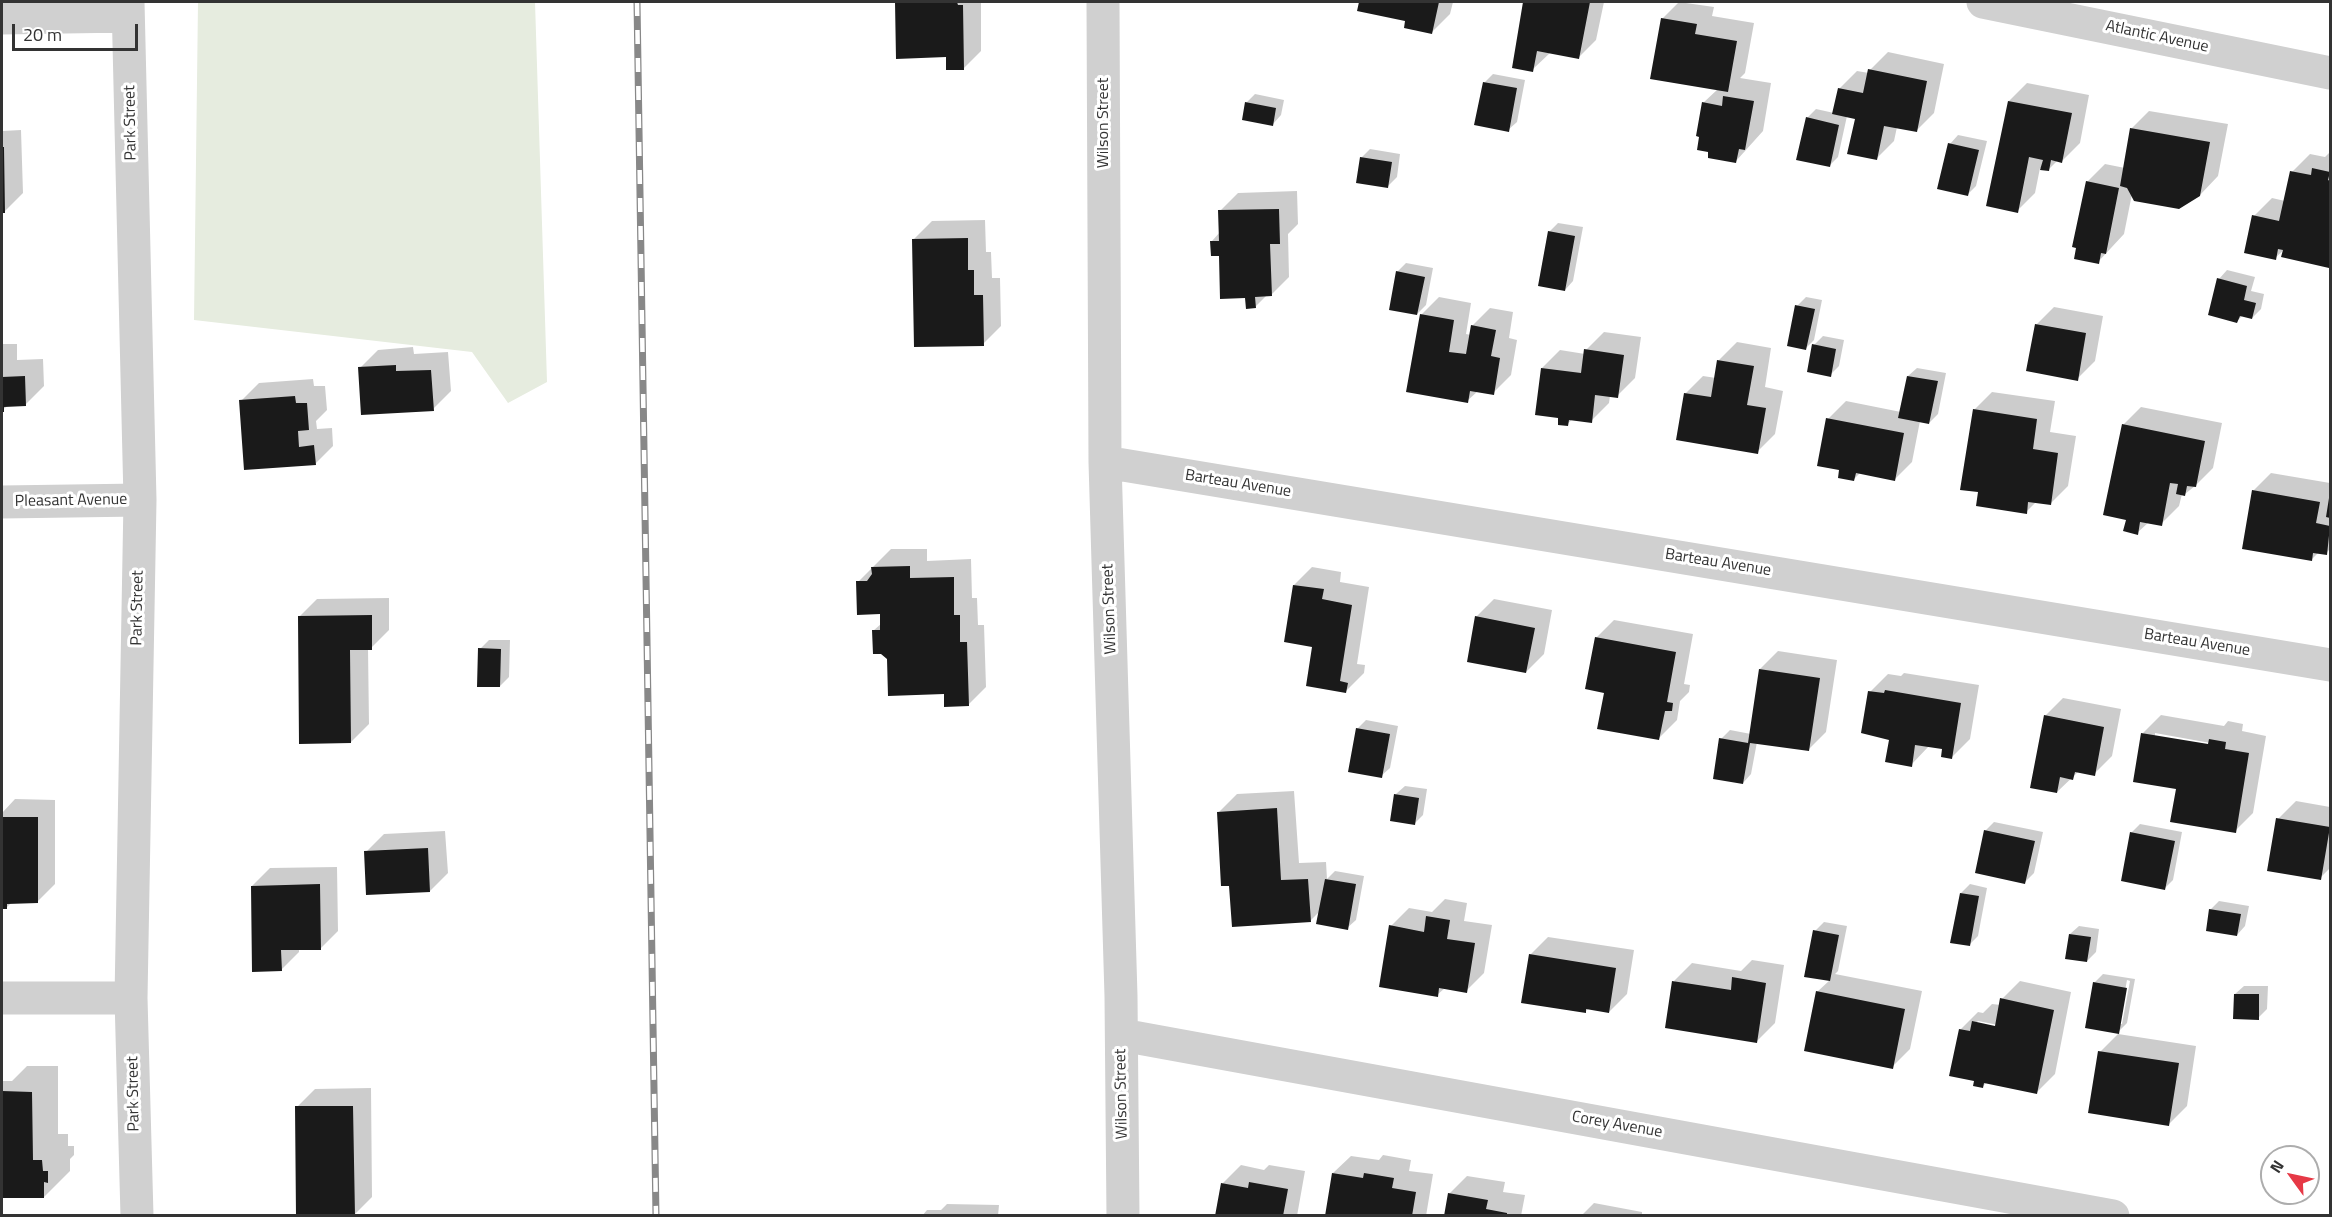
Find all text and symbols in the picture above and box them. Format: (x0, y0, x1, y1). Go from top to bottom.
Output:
scale bar (15, 12, 141, 50)
street label: Atlantic Avenue (2104, 17, 2210, 57)
text: 20 m (23, 21, 62, 48)
street label: Wilson Street (1094, 78, 1114, 168)
street label: Park Street (121, 85, 141, 161)
street label: Barteau Avenue (1184, 466, 1292, 502)
street label: Pleasant Avenue (15, 490, 127, 512)
street label: Barteau Avenue (1664, 545, 1772, 581)
street label: Wilson Street (1099, 563, 1121, 655)
street label: Park Street (128, 570, 148, 646)
street label: Barteau Avenue (2143, 625, 2251, 661)
street label: Wilson Street (1112, 1049, 1132, 1139)
street label: Park Street (124, 1056, 144, 1132)
street label: Corey Avenue (1570, 1108, 1664, 1142)
north arrow (2260, 1145, 2320, 1205)
text: N (2263, 1155, 2290, 1177)

